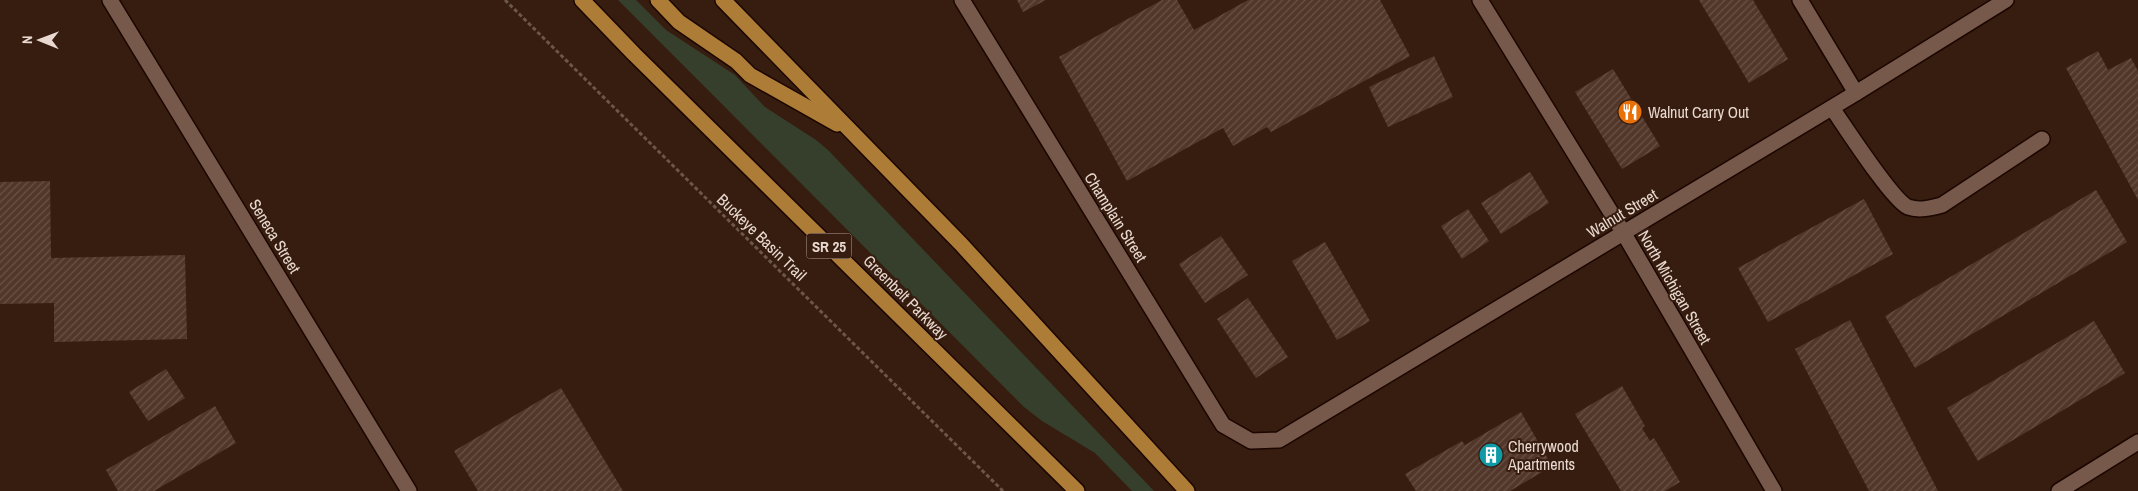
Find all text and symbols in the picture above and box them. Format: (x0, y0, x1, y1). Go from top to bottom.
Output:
north arrow (15, 15, 65, 65)
text: N (18, 35, 36, 44)
restaurant icon: Walnut Carry Out (1617, 99, 1643, 125)
place label: Walnut Carry Out (1648, 101, 1749, 123)
street label: Champlain Street (1080, 168, 1153, 266)
street label: Walnut Street (1582, 183, 1662, 243)
street label: Buckeye Basin Trail (712, 189, 812, 286)
street label: Seneca Street (244, 195, 306, 278)
street label: North Michigan Street (1633, 226, 1717, 348)
road number: SR 25 (806, 234, 852, 258)
street label: Greenbelt Parkway (859, 250, 954, 345)
place label: Cherrywood Apartments (1507, 435, 1579, 475)
building icon: Cherrywood Apartments (1478, 442, 1504, 468)

